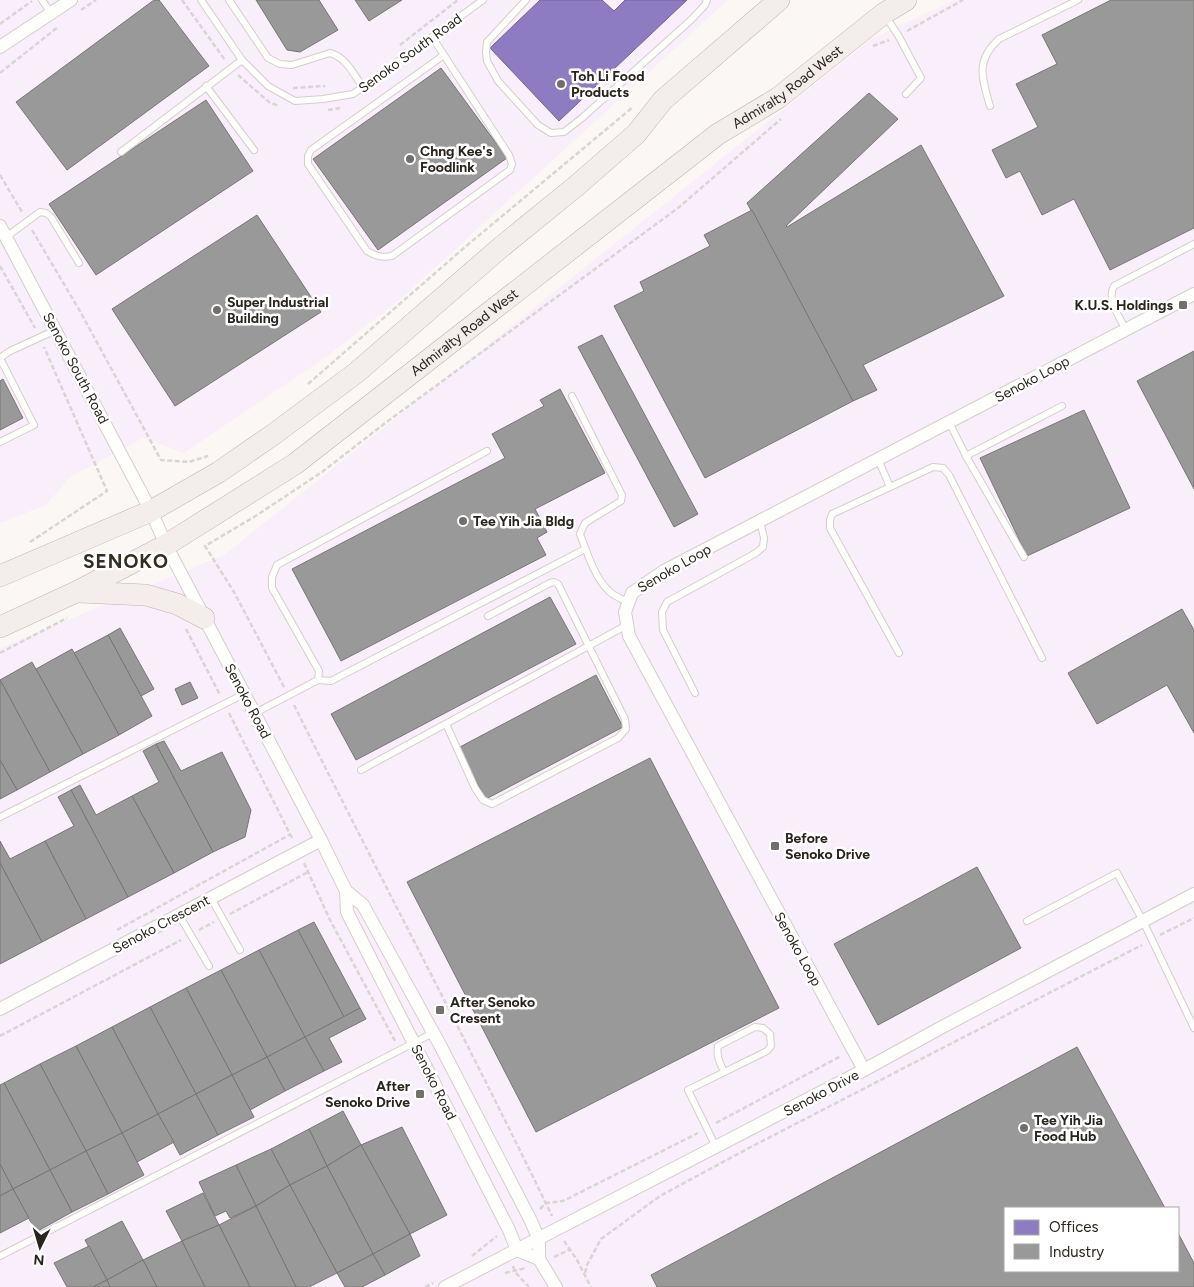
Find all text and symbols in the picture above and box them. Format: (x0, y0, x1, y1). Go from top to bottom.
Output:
street label: Senoko South Road (355, 10, 465, 97)
street label: Admiralty Road West (729, 42, 846, 132)
place label: Toh Li Food Products (571, 68, 644, 101)
marker: Toh Li Food Products (555, 78, 567, 90)
place label: Chng Kee's Foodlink (420, 143, 493, 176)
marker: Chng Kee's Foodlink (404, 153, 416, 165)
street label: Admiralty Road West (407, 285, 522, 380)
place label: Super Industrial Building (227, 294, 329, 327)
place label: K.U.S. Holdings (1075, 297, 1173, 314)
marker: K.U.S. Holdings (1177, 299, 1189, 311)
marker: Super Industrial Building (211, 304, 223, 316)
street label: Senoko South Road (39, 310, 112, 427)
street label: Senoko Loop (992, 353, 1073, 406)
place label: Tee Yih Jia Bldg (473, 513, 574, 530)
marker: Tee Yih Jia Bldg (457, 515, 469, 527)
street label: Senoko Loop (634, 541, 714, 596)
district label: SENOKO (83, 550, 169, 573)
street label: Senoko Road (221, 661, 274, 742)
place label: Before Senoko Drive (785, 830, 870, 863)
marker: Before Senoko Drive (769, 840, 781, 852)
street label: Senoko Crescent (110, 892, 213, 957)
street label: Senoko Loop (770, 909, 825, 989)
place label: After Senoko Cresent (450, 994, 535, 1027)
marker: After Senoko Cresent (434, 1004, 446, 1016)
street label: Senoko Road (407, 1042, 460, 1123)
street label: Senoko Drive (781, 1066, 862, 1120)
place label: After Senoko Drive (325, 1078, 411, 1111)
marker: After Senoko Drive (414, 1088, 426, 1100)
place label: Tee Yih Jia Food Hub (1034, 1112, 1103, 1145)
marker: Tee Yih Jia Food Hub (1018, 1122, 1030, 1134)
legend (1004, 1207, 1179, 1272)
text: Offices (1049, 1218, 1099, 1236)
north arrow (15, 1222, 65, 1272)
text: Industry (1049, 1243, 1104, 1261)
text: N (33, 1251, 45, 1268)

